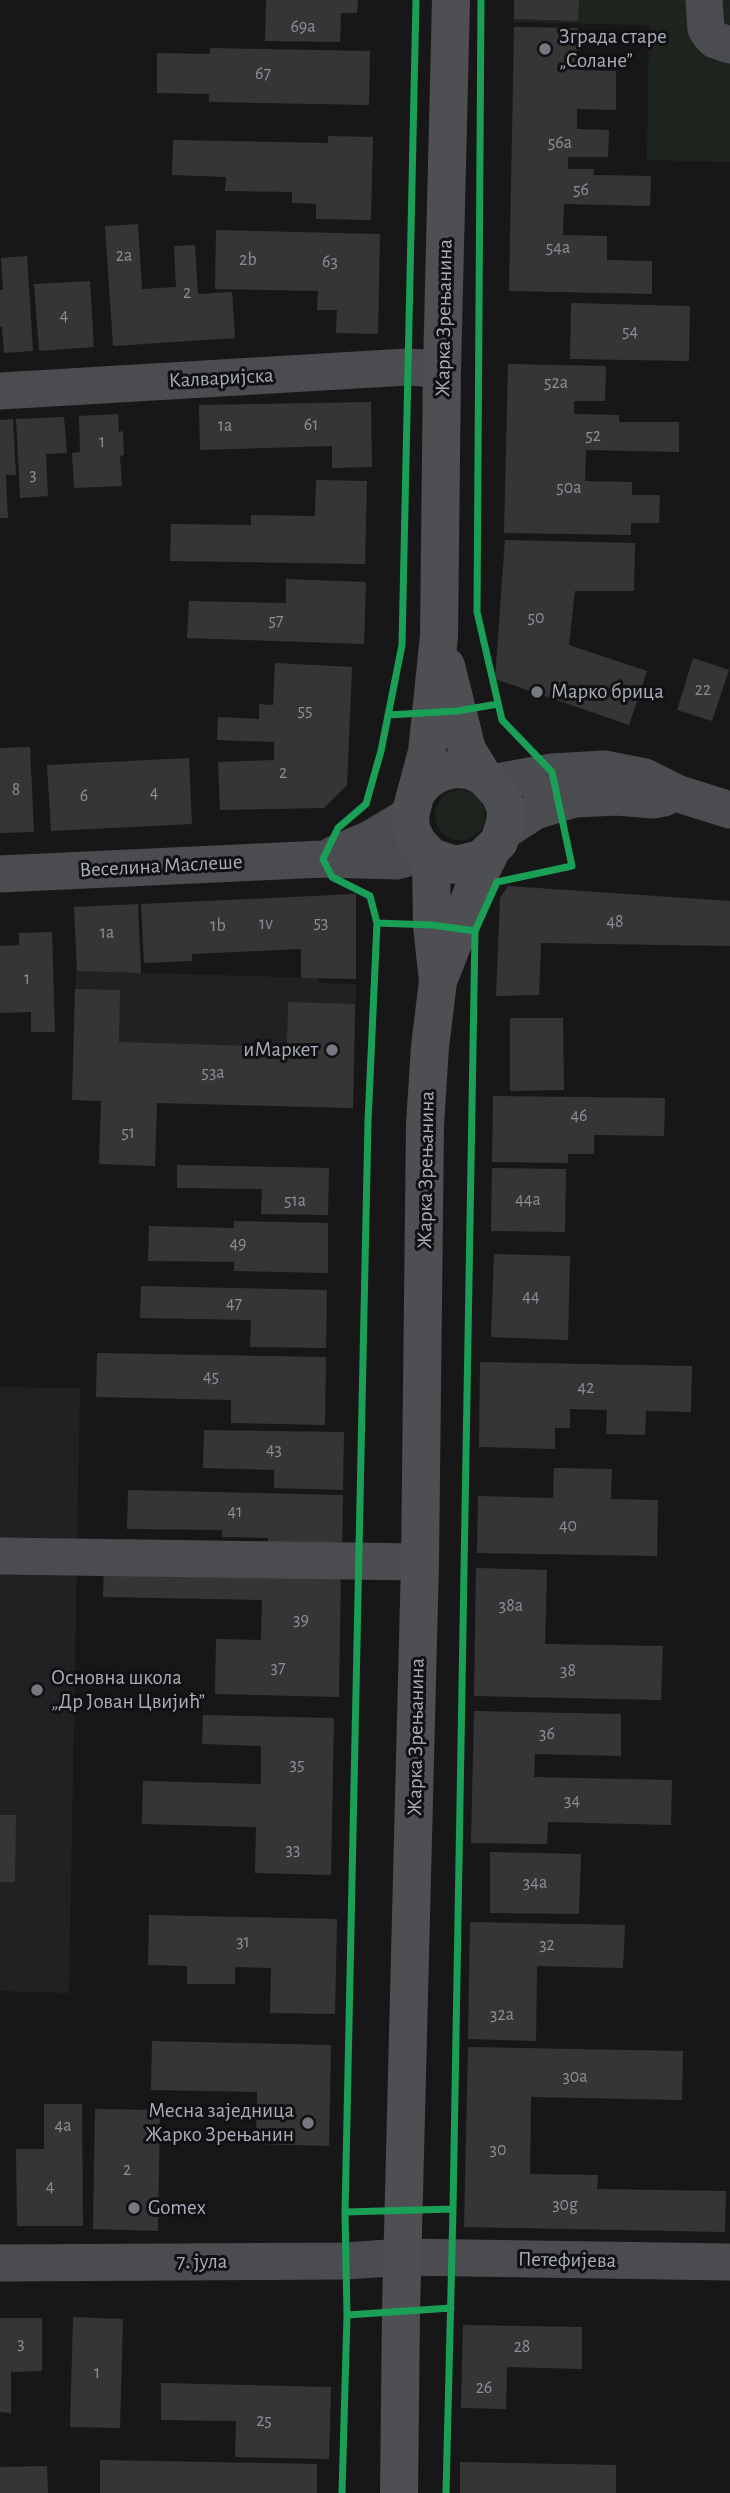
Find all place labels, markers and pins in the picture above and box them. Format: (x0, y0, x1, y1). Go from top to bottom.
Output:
place label: Зграда старе „Солане” (559, 24, 667, 74)
marker: Зграда старе „Солане” (537, 41, 553, 57)
place label: Марко брица (551, 679, 664, 705)
marker: Марко брица (529, 684, 545, 700)
place label: иМаркет (243, 1037, 318, 1063)
marker: иМаркет (324, 1042, 340, 1058)
place label: Основна школа „Др Јован Цвијић” (51, 1665, 205, 1715)
marker: Основна школа „Др Јован Цвијић” (29, 1682, 45, 1698)
place label: Месна заједница Жарко Зрењанин (145, 2098, 294, 2148)
marker: Месна заједница Жарко Зрењанин (300, 2115, 316, 2131)
place label: Gomex (148, 2195, 206, 2221)
marker: Gomex (126, 2200, 142, 2216)

